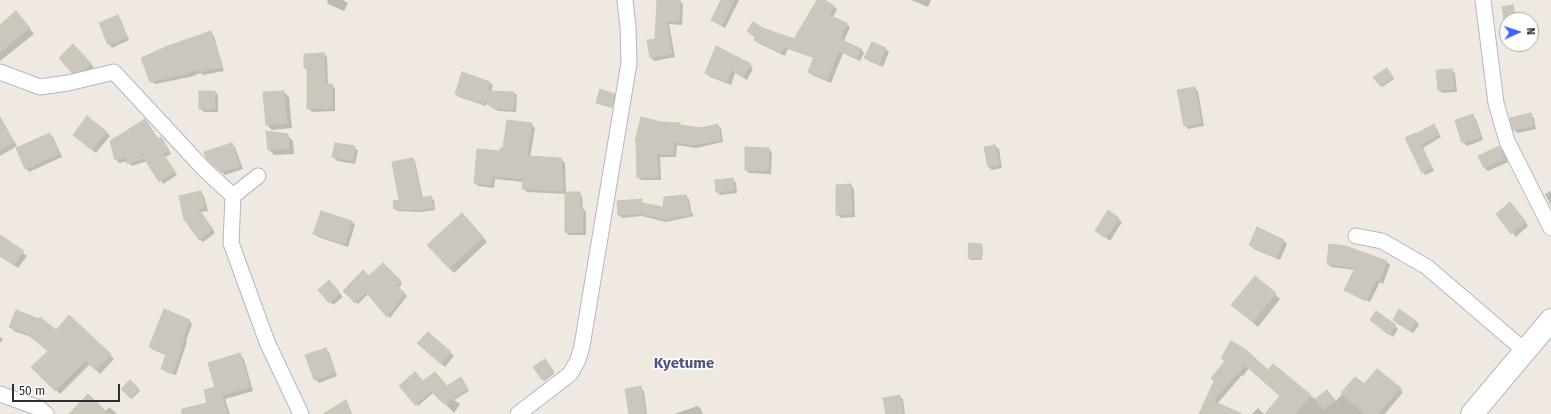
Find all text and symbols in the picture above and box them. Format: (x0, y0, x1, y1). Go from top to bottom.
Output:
north arrow (1499, 12, 1539, 52)
text: N (1524, 27, 1537, 35)
district label: Kyetume (654, 355, 714, 373)
scale bar (14, 376, 122, 402)
text: 50 m (19, 384, 45, 398)

